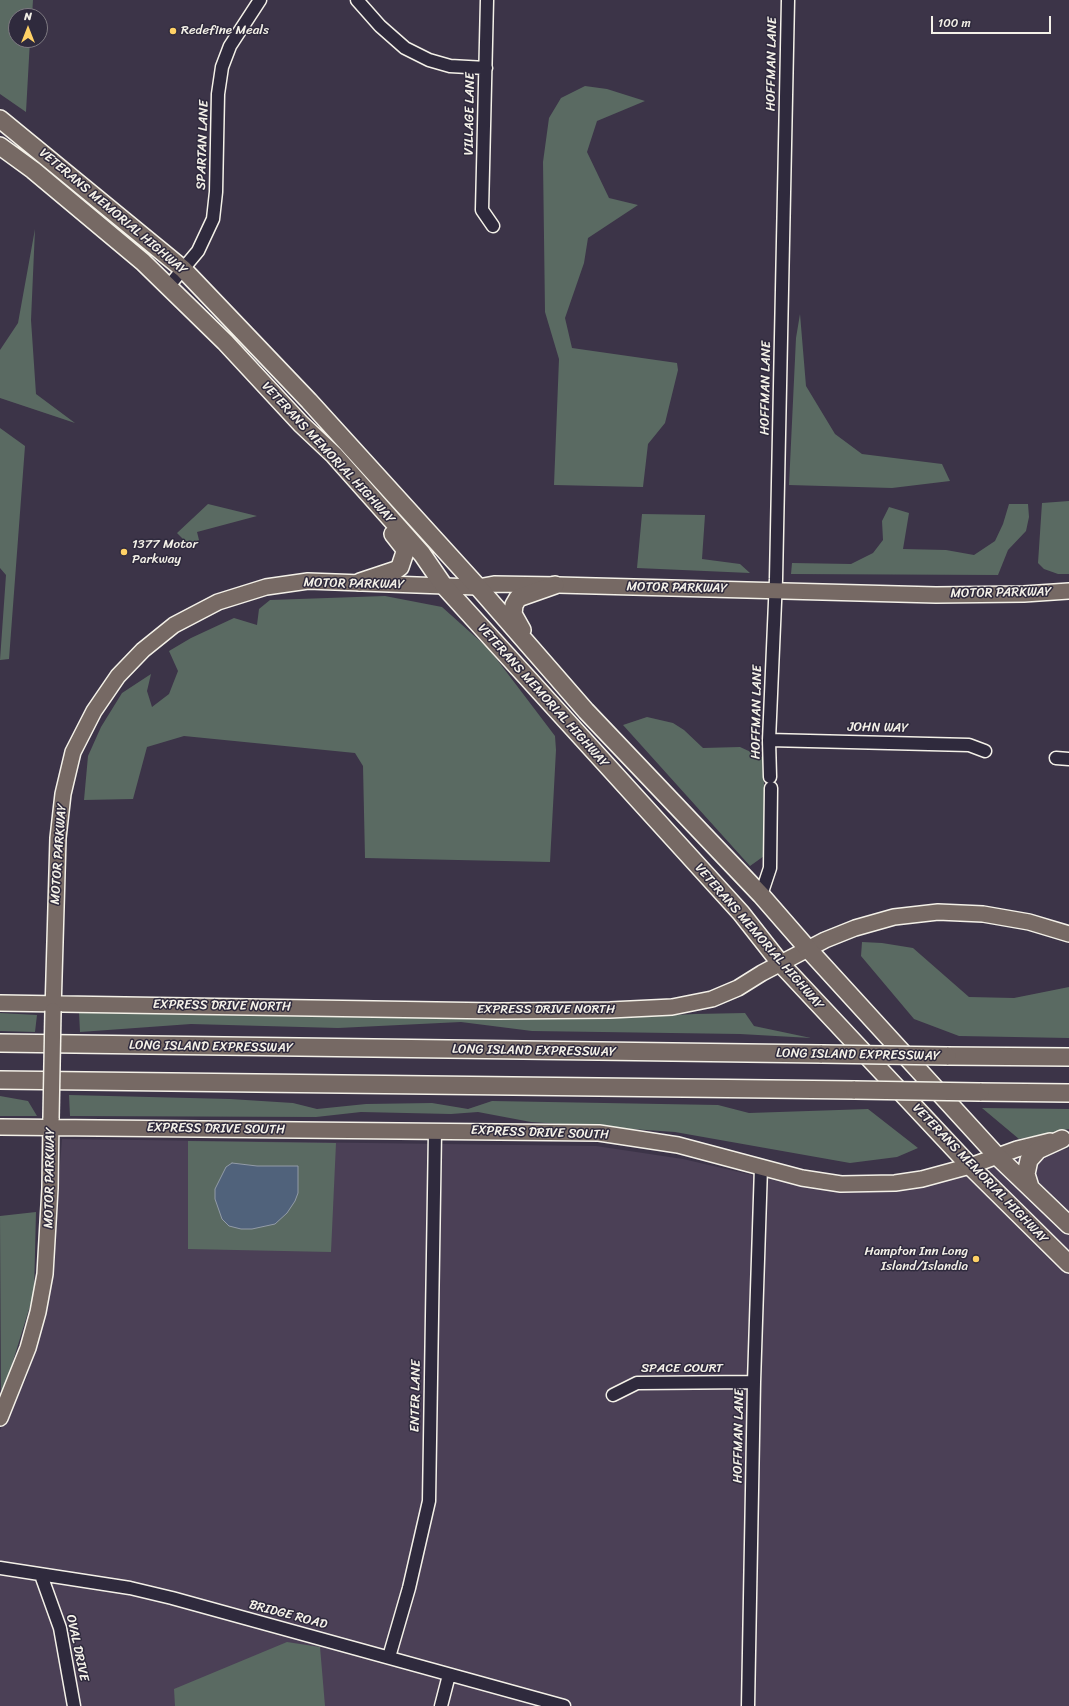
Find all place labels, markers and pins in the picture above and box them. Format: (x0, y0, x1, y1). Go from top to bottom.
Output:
place label: Redefine Meals (181, 23, 269, 39)
marker: Redefine Meals (168, 26, 178, 36)
place label: 1377 Motor Parkway (132, 537, 198, 568)
marker: 1377 Motor Parkway (119, 547, 129, 557)
place label: Hampton Inn Long Island/Islandia (864, 1244, 968, 1275)
marker: Hampton Inn Long Island/Islandia (971, 1254, 981, 1264)

